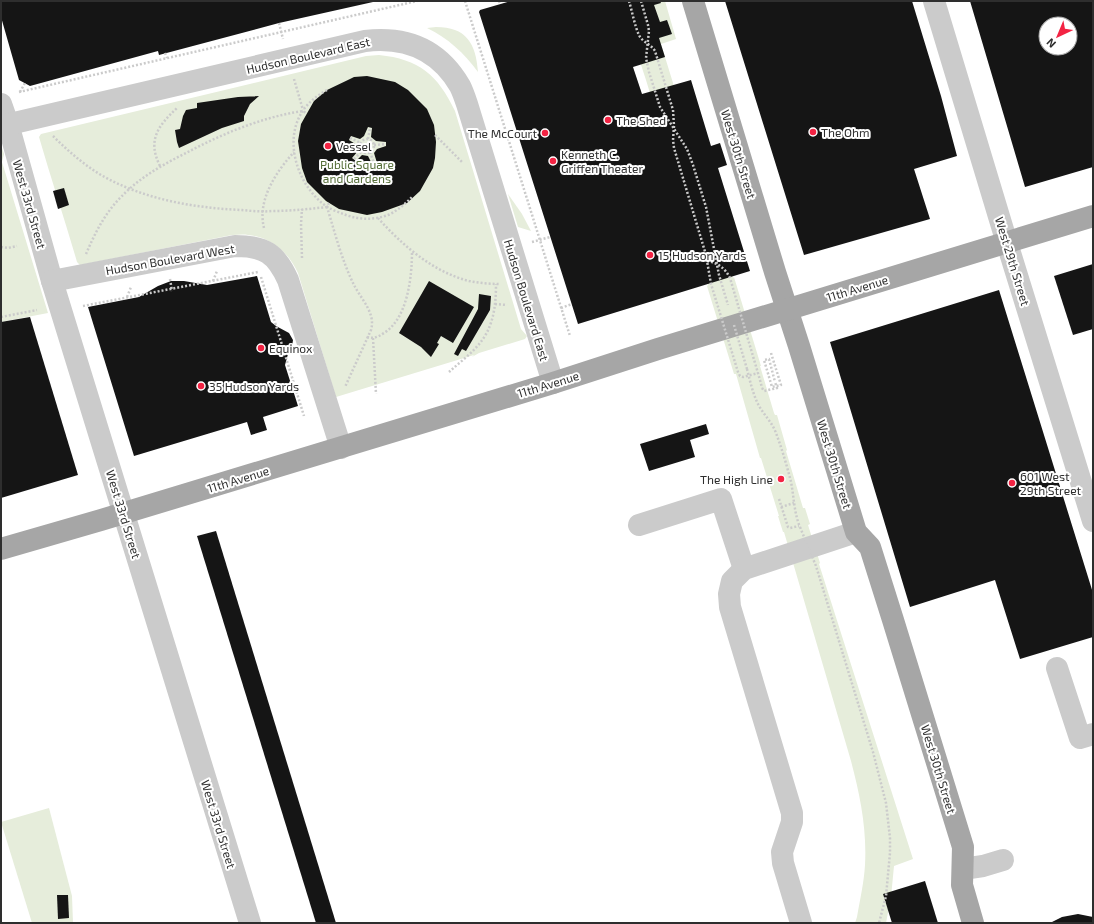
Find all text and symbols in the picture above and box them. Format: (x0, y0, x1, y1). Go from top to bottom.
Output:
north arrow (1038, 16, 1078, 56)
street label: Hudson Boulevard East (245, 34, 372, 76)
text: N (1043, 36, 1058, 51)
street label: West 30th Street (719, 108, 759, 201)
place label: The Shed (616, 113, 666, 127)
marker: The Shed (603, 115, 613, 125)
place label: The Ohm (821, 125, 870, 139)
place label: The McCourt (468, 126, 537, 140)
marker: The Ohm (808, 127, 818, 137)
marker: The McCourt (540, 128, 550, 138)
place label: Vessel (336, 139, 372, 153)
marker: Vessel (323, 141, 333, 151)
place label: Kenneth C. Griffen Theater (561, 147, 644, 175)
marker: Kenneth C. Griffen Theater (548, 156, 558, 166)
park label: Public Square and Gardens (320, 157, 394, 185)
street label: West 33rd Street (11, 158, 50, 251)
street label: West 29th Street (993, 215, 1033, 308)
street label: Hudson Boulevard East (502, 237, 552, 363)
street label: Hudson Boulevard West (104, 241, 236, 277)
place label: 15 Hudson Yards (658, 248, 746, 262)
marker: 15 Hudson Yards (645, 250, 655, 260)
street label: 11th Avenue (824, 272, 890, 304)
place label: Equinox (269, 341, 313, 355)
marker: Equinox (256, 343, 266, 353)
street label: 11th Avenue (515, 368, 581, 400)
place label: 35 Hudson Yards (209, 379, 299, 393)
marker: 35 Hudson Yards (196, 381, 206, 391)
street label: West 30th Street (815, 418, 855, 511)
street label: 11th Avenue (205, 463, 271, 495)
street label: West 33rd Street (104, 468, 144, 560)
place label: 601 West 29th Street (1020, 469, 1082, 497)
place label: The High Line (700, 472, 773, 486)
marker: The High Line (776, 474, 786, 484)
marker: 601 West 29th Street (1007, 478, 1017, 488)
street label: West 30th Street (919, 723, 959, 816)
street label: West 33rd Street (199, 778, 239, 870)

